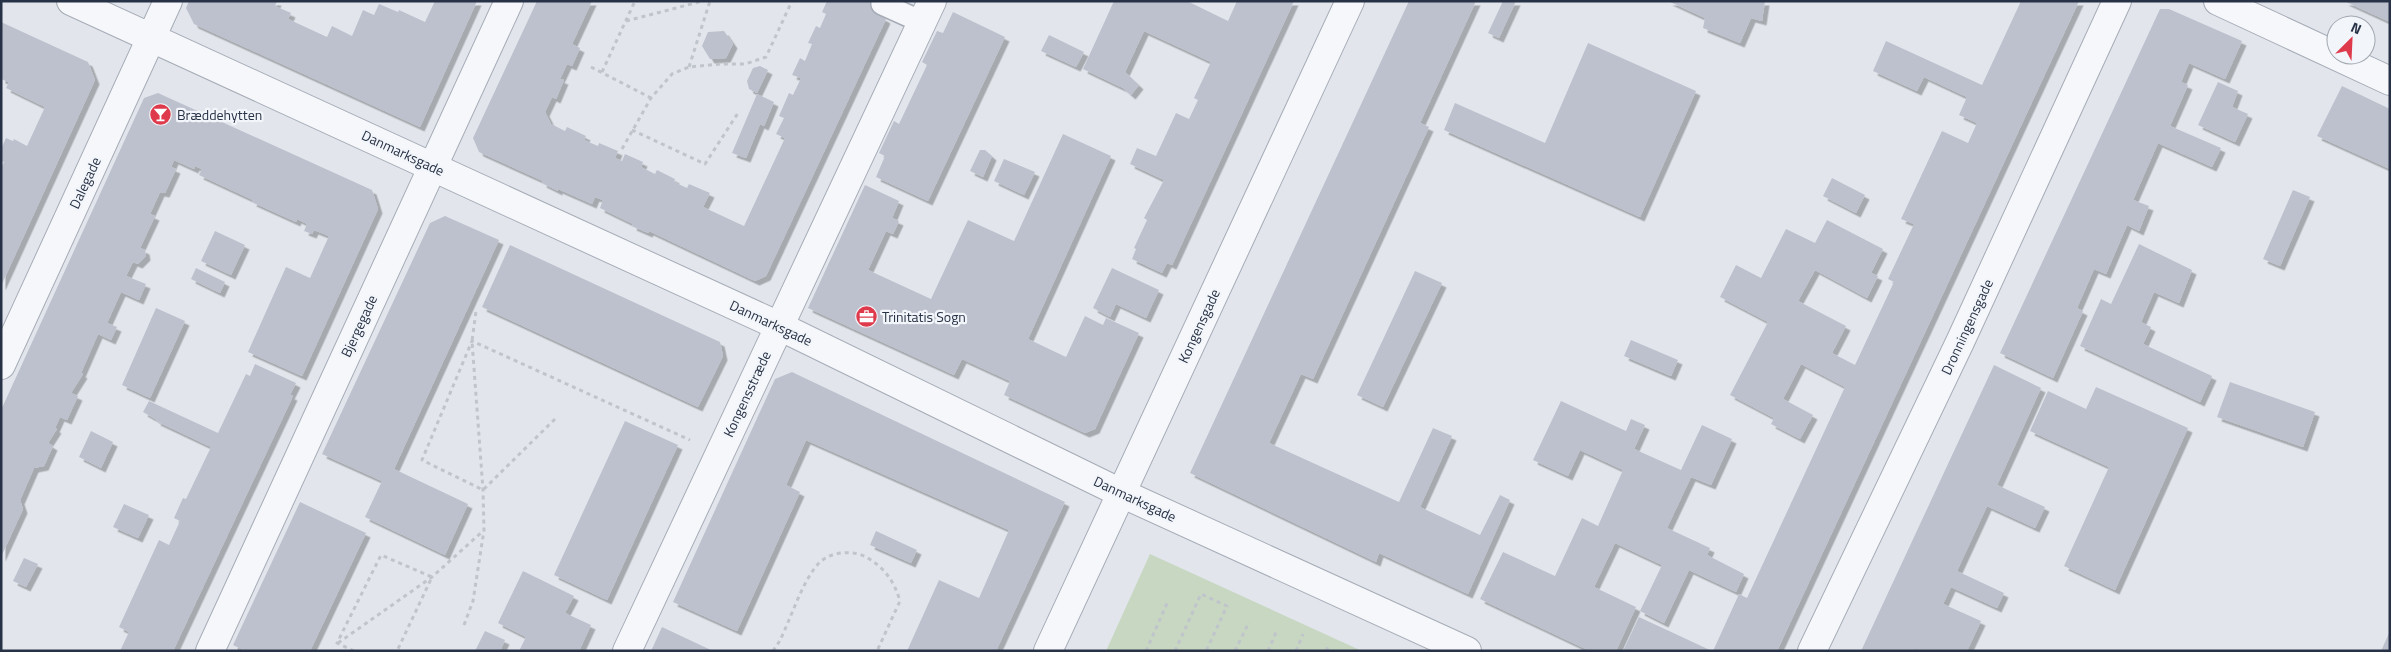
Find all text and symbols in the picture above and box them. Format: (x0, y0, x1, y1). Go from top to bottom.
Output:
north arrow (2326, 15, 2376, 65)
text: N (2348, 16, 2365, 39)
bar icon: Bræddehytten (149, 103, 173, 127)
place label: Bræddehytten (177, 104, 262, 125)
street label: Danmarksgade (358, 124, 448, 181)
street label: Dalegade (63, 153, 106, 212)
street label: Dronningensgade (1935, 275, 1998, 378)
street label: Kongensgade (1172, 285, 1225, 366)
street label: Bjergegade (335, 291, 382, 360)
street label: Danmarksgade (726, 294, 816, 351)
office icon: Trinitatis Sogn (854, 305, 878, 329)
place label: Trinitatis Sogn (882, 306, 966, 327)
street label: Kongensstræde (717, 347, 776, 440)
street label: Danmarksgade (1090, 470, 1180, 527)

